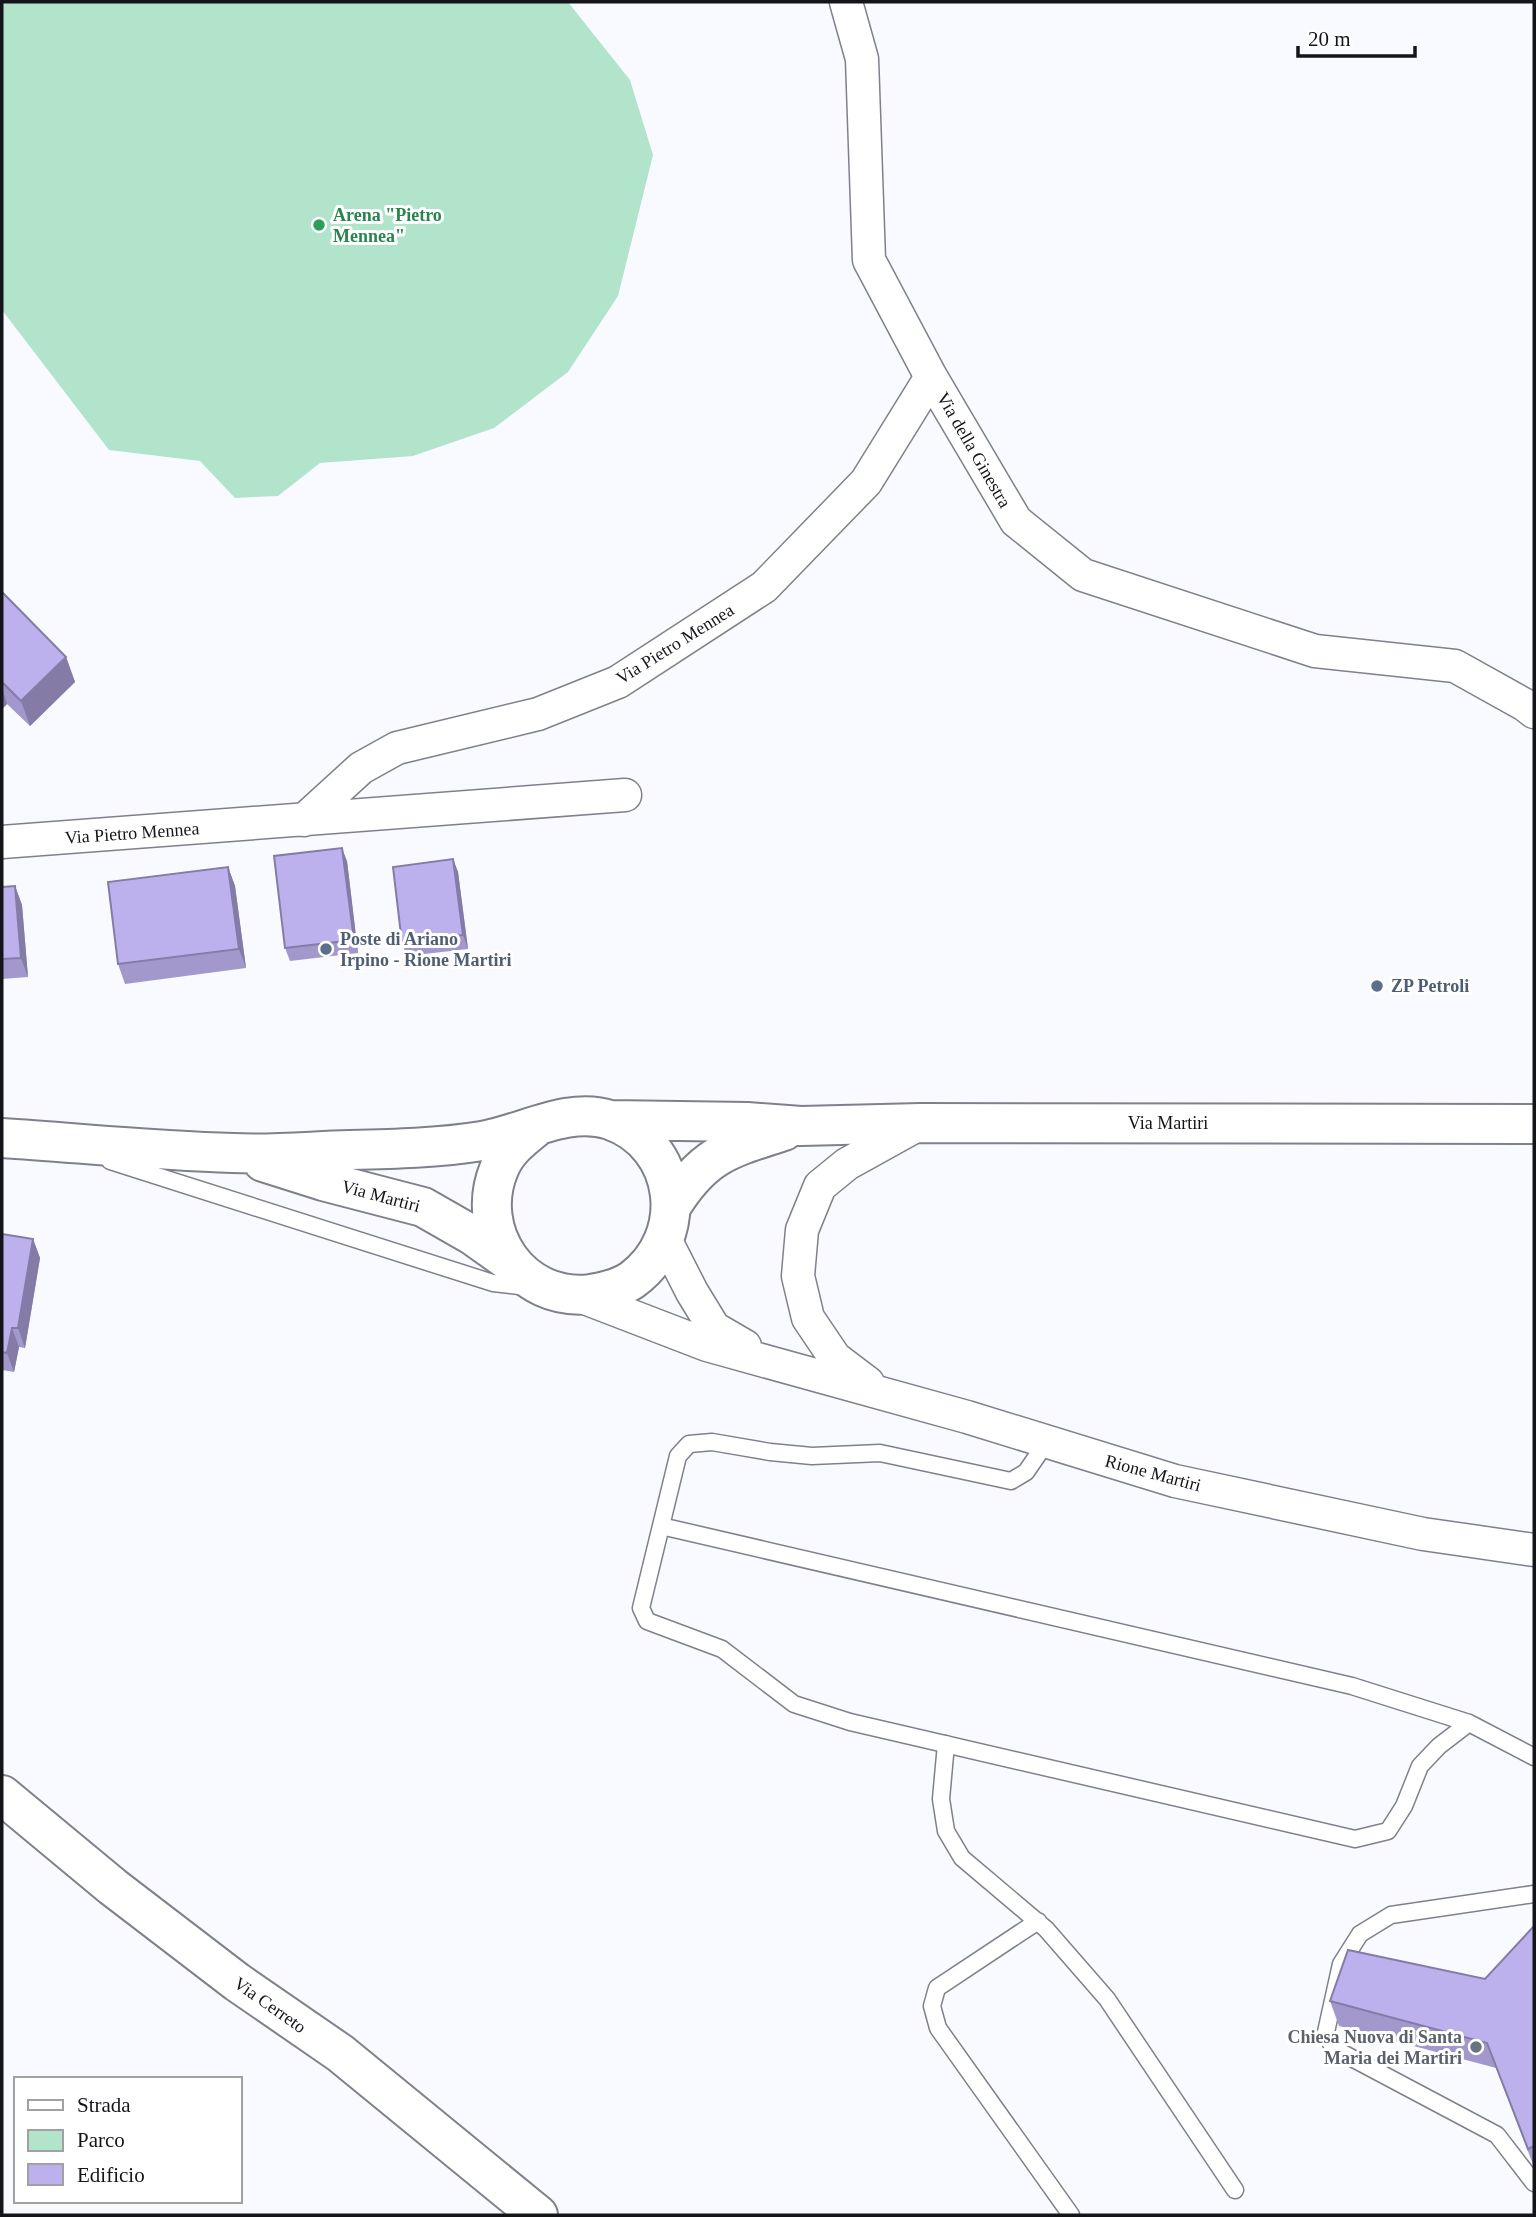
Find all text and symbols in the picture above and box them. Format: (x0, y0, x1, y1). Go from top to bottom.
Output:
scale bar (1298, 14, 1415, 58)
text: 20 m (1308, 27, 1351, 51)
place label: Arena "Pietro Mennea" (333, 205, 442, 246)
marker: Arena "Pietro Mennea" (311, 217, 327, 233)
street label: Via della Ginestra (933, 389, 1015, 511)
street label: Via Pietro Mennea (613, 600, 737, 688)
street label: Via Pietro Mennea (64, 818, 200, 848)
place label: Poste di Ariano Irpino - Rione Martiri (340, 929, 511, 970)
marker: Poste di Ariano Irpino - Rione Martiri (318, 941, 334, 957)
place label: ZP Petroli (1391, 976, 1469, 996)
marker: ZP Petroli (1369, 978, 1385, 994)
street label: Via Martiri (1128, 1113, 1208, 1133)
street label: Via Martiri (340, 1176, 422, 1216)
street label: Rione Martiri (1103, 1451, 1203, 1495)
street label: Via Cerreto (230, 1973, 310, 2037)
place label: Chiesa Nuova di Santa Maria dei Martiri (1287, 2027, 1462, 2068)
marker: Chiesa Nuova di Santa Maria dei Martiri (1468, 2039, 1484, 2055)
legend (14, 2077, 242, 2203)
text: Strada (77, 2093, 131, 2117)
text: Parco (77, 2128, 125, 2152)
text: Edificio (77, 2163, 145, 2187)

